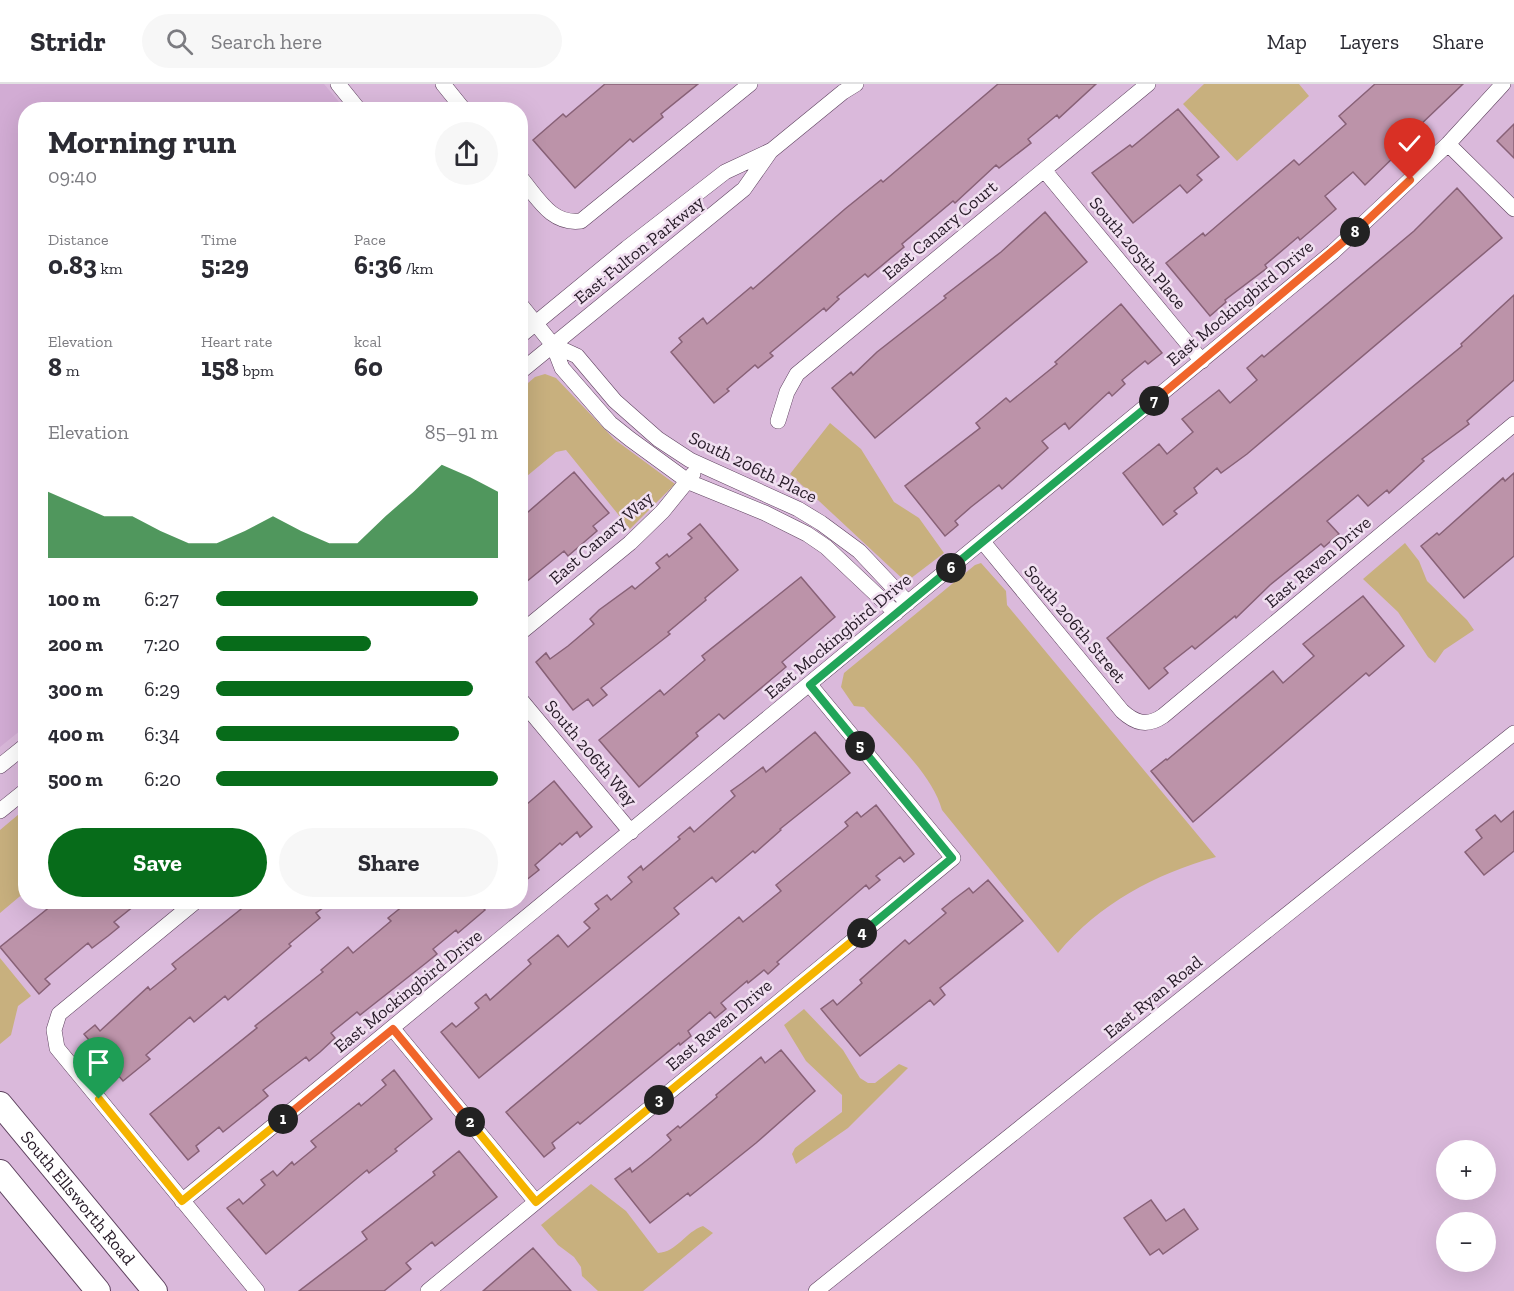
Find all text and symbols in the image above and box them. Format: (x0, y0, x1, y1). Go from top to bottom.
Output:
search box (142, 14, 562, 68)
text: Stridr (30, 25, 106, 58)
icon: search (163, 25, 196, 58)
text: Search here (211, 28, 322, 55)
text: Map (1267, 29, 1307, 54)
text: Layers (1340, 29, 1399, 54)
text: Share (1432, 29, 1484, 54)
pin (1384, 118, 1435, 180)
text: Morning run (48, 122, 236, 161)
button: share (435, 122, 498, 185)
icon: check (1393, 127, 1426, 160)
text: 09:40 (48, 164, 97, 188)
street label: East Canary Court (878, 175, 1002, 284)
street label: East Fulton Parkway (570, 191, 709, 309)
street label: South 205th Place (1085, 192, 1191, 314)
pin: 8 (1340, 217, 1370, 247)
text: 8 (1351, 222, 1359, 241)
text: Distance (48, 230, 109, 249)
text: Time (201, 230, 237, 249)
text: Pace (354, 230, 386, 249)
street label: East Mockingbird Drive (1162, 235, 1318, 371)
text: 0.83 (48, 249, 97, 281)
text: 5:29 (201, 249, 249, 281)
text: 6:36 (354, 249, 402, 281)
text: km (97, 259, 123, 278)
text: /km (402, 259, 433, 278)
text: Elevation (48, 332, 113, 351)
text: Heart rate (201, 332, 272, 351)
text: kcal (354, 332, 381, 351)
text: 8 (48, 351, 62, 383)
text: 158 (201, 351, 239, 383)
text: 60 (354, 351, 383, 383)
text: m (62, 361, 79, 380)
text: bpm (239, 361, 274, 380)
pin: 7 (1139, 386, 1169, 416)
text: 7 (1150, 391, 1158, 410)
text: Elevation (48, 420, 129, 444)
text: 85–91 m (425, 420, 498, 444)
street label: South 206th Place (685, 426, 821, 508)
street label: East Canary Way (544, 486, 658, 589)
street label: East Raven Drive (1261, 511, 1375, 613)
pin: 6 (936, 553, 966, 583)
text: 6 (947, 558, 955, 577)
street label: South 206th Street (1019, 561, 1131, 688)
street label: East Mockingbird Drive (760, 568, 916, 704)
text: 100 m (48, 587, 100, 611)
text: 6:27 (144, 587, 179, 611)
text: 200 m (48, 632, 103, 656)
text: 7:20 (144, 632, 180, 656)
text: 300 m (48, 677, 103, 701)
text: 6:29 (144, 677, 180, 701)
street label: South 206th Way (540, 695, 642, 811)
text: 400 m (48, 722, 104, 746)
text: 6:34 (144, 722, 180, 746)
pin: 5 (845, 731, 875, 761)
text: 5 (856, 736, 864, 755)
text: 500 m (48, 767, 103, 791)
text: 6:20 (144, 767, 181, 791)
button: Save (48, 828, 267, 897)
button: Share (279, 828, 498, 897)
pin: 4 (847, 918, 877, 948)
text: 4 (857, 923, 867, 942)
street label: East Mockingbird Drive (330, 925, 486, 1057)
street label: East Ryan Road (1100, 951, 1207, 1043)
street label: East Raven Drive (662, 974, 776, 1076)
pin (73, 1037, 124, 1099)
icon: arrive (82, 1046, 115, 1079)
pin: 3 (644, 1085, 674, 1115)
text: 3 (655, 1090, 663, 1109)
pin: 1 (268, 1104, 298, 1134)
pin: 2 (455, 1107, 485, 1137)
text: 1 (280, 1109, 286, 1128)
text: 2 (466, 1112, 474, 1131)
street label: South Ellsworth Road (16, 1126, 140, 1270)
map controls (1436, 1140, 1496, 1272)
button: + (1436, 1140, 1496, 1200)
button: − (1436, 1212, 1496, 1272)

